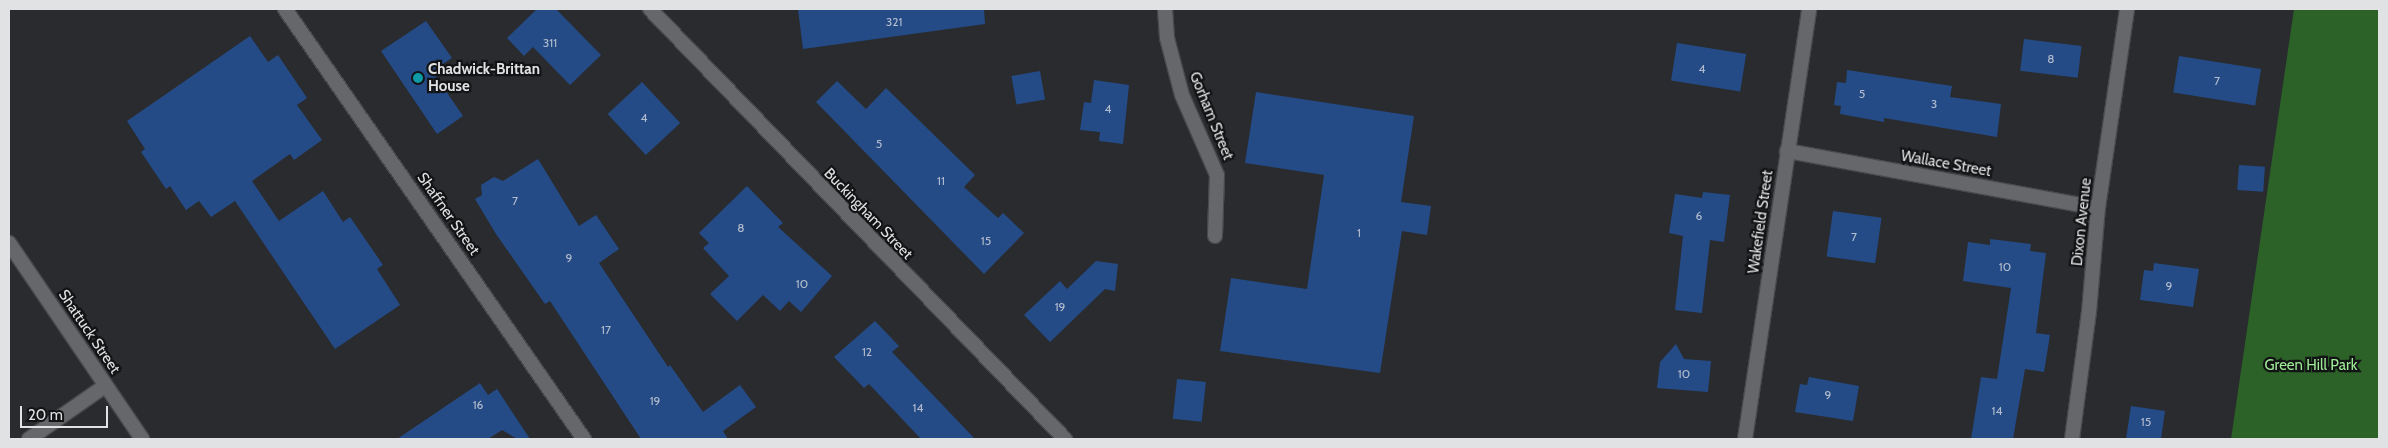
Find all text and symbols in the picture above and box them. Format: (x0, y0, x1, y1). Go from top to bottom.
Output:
house number: 321 (886, 15, 902, 29)
house number: 311 (543, 36, 557, 50)
house number: 8 (2047, 52, 2055, 66)
place label: Chadwick-Brittan House (428, 60, 540, 95)
house number: 4 (1699, 62, 1705, 76)
street label: Gorham Street (1185, 69, 1237, 163)
marker: Chadwick-Brittan House (412, 72, 424, 84)
house number: 7 (2214, 74, 2220, 88)
house number: 5 (1859, 87, 1865, 101)
house number: 3 (1931, 97, 1937, 111)
house number: 4 (1105, 102, 1111, 116)
house number: 4 (641, 111, 647, 125)
house number: 5 (876, 137, 882, 151)
street label: Wallace Street (1899, 147, 1993, 181)
street label: Buckingham Street (820, 165, 916, 263)
street label: Shaffner Street (413, 169, 483, 259)
street label: Wakefield Street (1745, 169, 1777, 275)
house number: 11 (937, 174, 945, 188)
street label: Dixon Avenue (2068, 177, 2096, 267)
house number: 7 (512, 194, 518, 208)
house number: 6 (1696, 209, 1702, 223)
house number: 8 (737, 221, 745, 235)
house number: 1 (1357, 226, 1361, 240)
house number: 7 (1851, 230, 1857, 244)
house number: 15 (981, 234, 991, 248)
house number: 9 (566, 251, 572, 265)
house number: 10 (1999, 260, 2011, 274)
house number: 10 (796, 277, 808, 291)
house number: 9 (2166, 279, 2172, 293)
street label: Shattuck Street (54, 287, 124, 377)
house number: 19 (1055, 300, 1065, 314)
house number: 17 (601, 323, 611, 337)
house number: 12 (862, 345, 872, 359)
park label: Green Hill Park (2265, 357, 2357, 375)
house number: 10 (1678, 367, 1690, 381)
house number: 9 (1825, 388, 1831, 402)
house number: 19 (650, 394, 660, 408)
scale bar (22, 396, 110, 428)
house number: 16 (473, 398, 483, 412)
house number: 14 (913, 401, 923, 415)
house number: 14 (1992, 404, 2002, 418)
text: 20 m (28, 406, 63, 424)
house number: 15 (2141, 415, 2151, 429)

